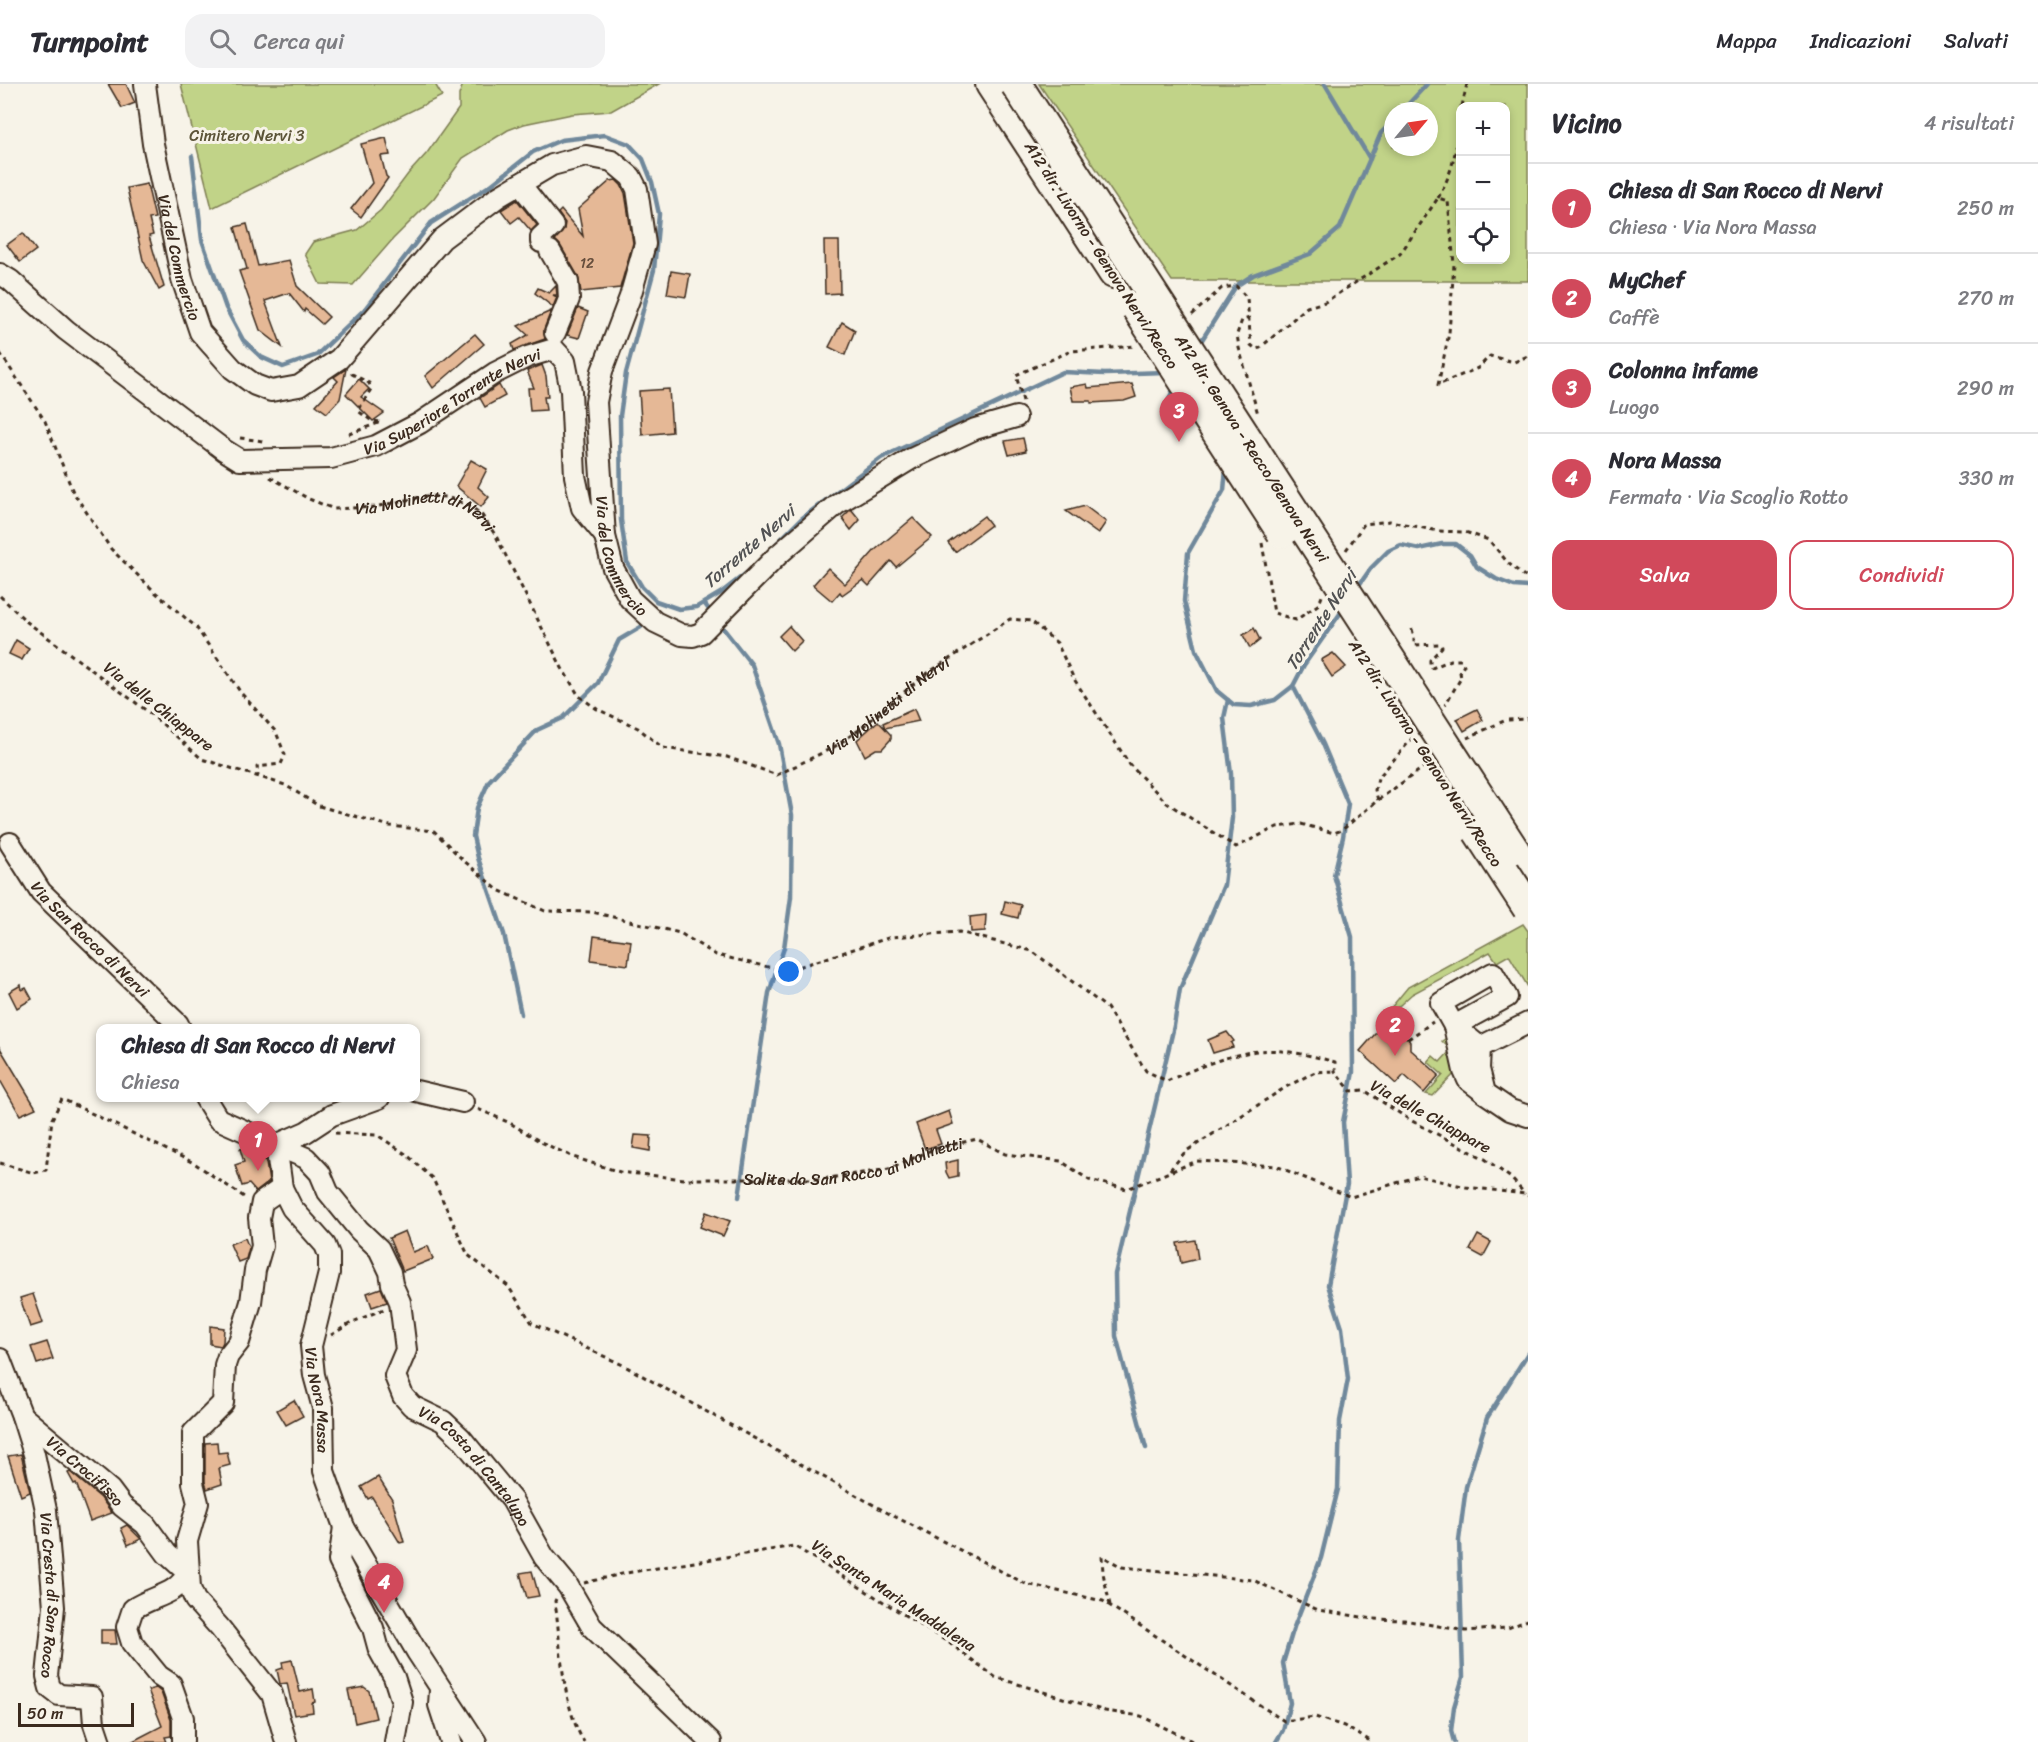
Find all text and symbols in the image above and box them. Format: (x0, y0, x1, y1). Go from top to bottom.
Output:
search box (185, 14, 605, 68)
text: Turnpoint (30, 17, 149, 66)
text: Cerca qui (254, 22, 344, 61)
text: Mappa (1716, 22, 1777, 60)
text: Indicazioni (1810, 22, 1911, 60)
text: Salvati (1944, 22, 2008, 60)
icon: search (206, 25, 239, 58)
text: Vicino (1552, 100, 1622, 146)
north arrow (1384, 102, 1438, 156)
map controls (1456, 102, 1510, 264)
button: + (1456, 102, 1510, 156)
text: 4 risultati (1924, 106, 2014, 141)
park label: Cimitero Nervi 3 (189, 121, 305, 150)
street label: A12 dir. Livorno - Genova Nervi/Recco (1016, 134, 1187, 375)
button: − (1456, 156, 1510, 210)
text: Chiesa di San Rocco di Nervi (1609, 171, 1882, 210)
text: 1 (1567, 191, 1576, 226)
text: 250 m (1957, 191, 2014, 226)
street label: Via del Commercio (149, 192, 209, 324)
button: locate (1456, 210, 1510, 264)
text: Chiesa · Via Nora Massa (1609, 210, 1816, 245)
house number: 12 (580, 251, 594, 276)
text: MyChef (1609, 261, 1684, 300)
text: 2 (1566, 281, 1577, 316)
text: 270 m (1958, 281, 2014, 316)
text: Caffè (1609, 300, 1660, 335)
street label: A12 dir. Genova - Recco/Genova Nervi (1166, 327, 1337, 569)
street label: Via Superiore Torrente Nervi (360, 340, 545, 464)
text: Colonna infame (1609, 351, 1758, 390)
text: 3 (1566, 371, 1577, 406)
text: 290 m (1957, 371, 2014, 406)
text: Luogo (1609, 390, 1659, 425)
pin: 3 (1160, 392, 1198, 442)
text: Nora Massa (1609, 441, 1721, 480)
text: 4 (1565, 461, 1578, 496)
text: 330 m (1959, 461, 2014, 496)
text: Fermata · Via Scoglio Rotto (1609, 480, 1848, 515)
street label: Via Molinetti di Nervi (354, 482, 504, 539)
street label: Via del Commercio (587, 495, 655, 624)
water label: Torrente Nervi (695, 495, 806, 597)
button: Salva (1552, 540, 1777, 610)
button: Condividi (1789, 540, 2014, 610)
water label: Torrente Nervi (1276, 560, 1368, 677)
street label: A12 dir. Livorno - Genova Nervi/Recco (1340, 632, 1511, 873)
street label: Via Molinetti di Nervi (822, 648, 956, 764)
street label: Via delle Chiappare (97, 654, 221, 759)
street label: Via San Rocco di Nervi (22, 875, 157, 1005)
your location (774, 957, 803, 986)
pin: 2 (1376, 1006, 1414, 1056)
popup (96, 1024, 420, 1102)
text: Chiesa di San Rocco di Nervi (122, 1026, 395, 1065)
text: Chiesa (122, 1065, 180, 1100)
street label: Via delle Chiappare (1365, 1071, 1497, 1162)
pin: 1 (238, 1122, 278, 1171)
street label: Salita da San Rocco ai Molinetti (743, 1129, 966, 1194)
street label: Via Nora Massa (296, 1346, 338, 1453)
street label: Via Costa di Cantalupo (414, 1397, 538, 1532)
street label: Via Crocifisso (40, 1428, 132, 1513)
street label: Via Cresta di San Rocco (31, 1511, 68, 1680)
street label: Via Santa Maria Maddalena (806, 1531, 983, 1660)
pin: 4 (364, 1564, 404, 1613)
text: 50 m (27, 1699, 63, 1728)
scale bar (18, 1700, 134, 1728)

